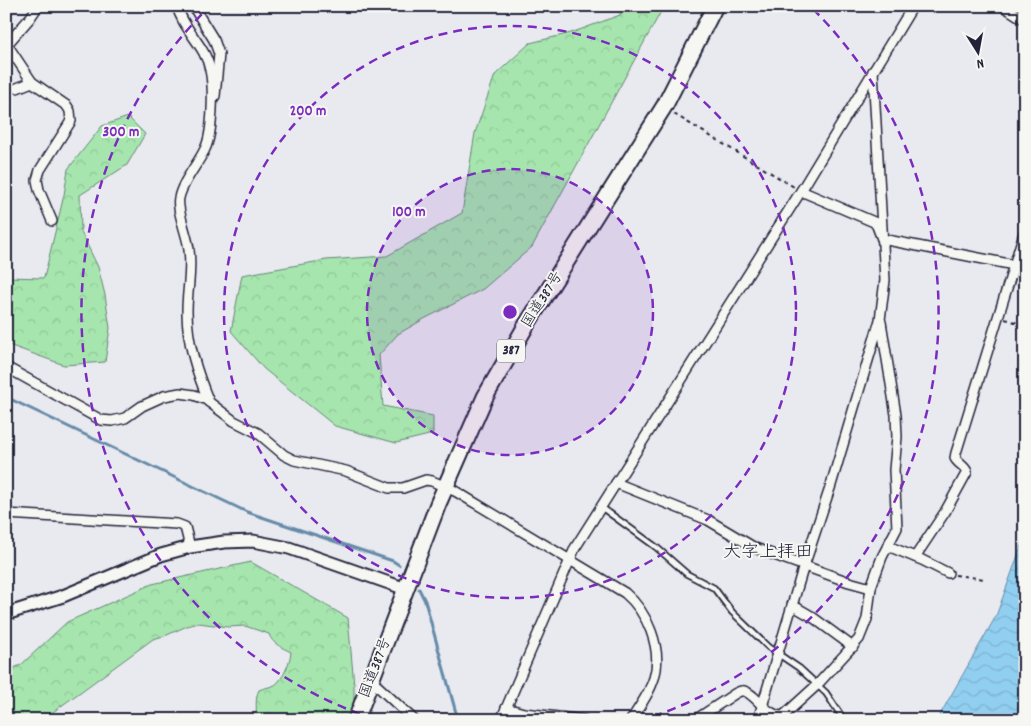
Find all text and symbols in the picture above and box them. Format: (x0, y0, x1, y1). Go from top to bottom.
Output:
north arrow (954, 28, 1004, 78)
text: N (975, 52, 985, 73)
text: 200 m (290, 101, 326, 123)
text: 300 m (103, 122, 139, 144)
text: 100 m (392, 202, 426, 224)
street label: 国道387号 (517, 267, 569, 333)
centre of rings (501, 303, 519, 321)
road number: 387 (497, 340, 525, 362)
district label: 大字上拝田 (723, 541, 813, 566)
street label: 国道387号 (354, 634, 398, 702)

